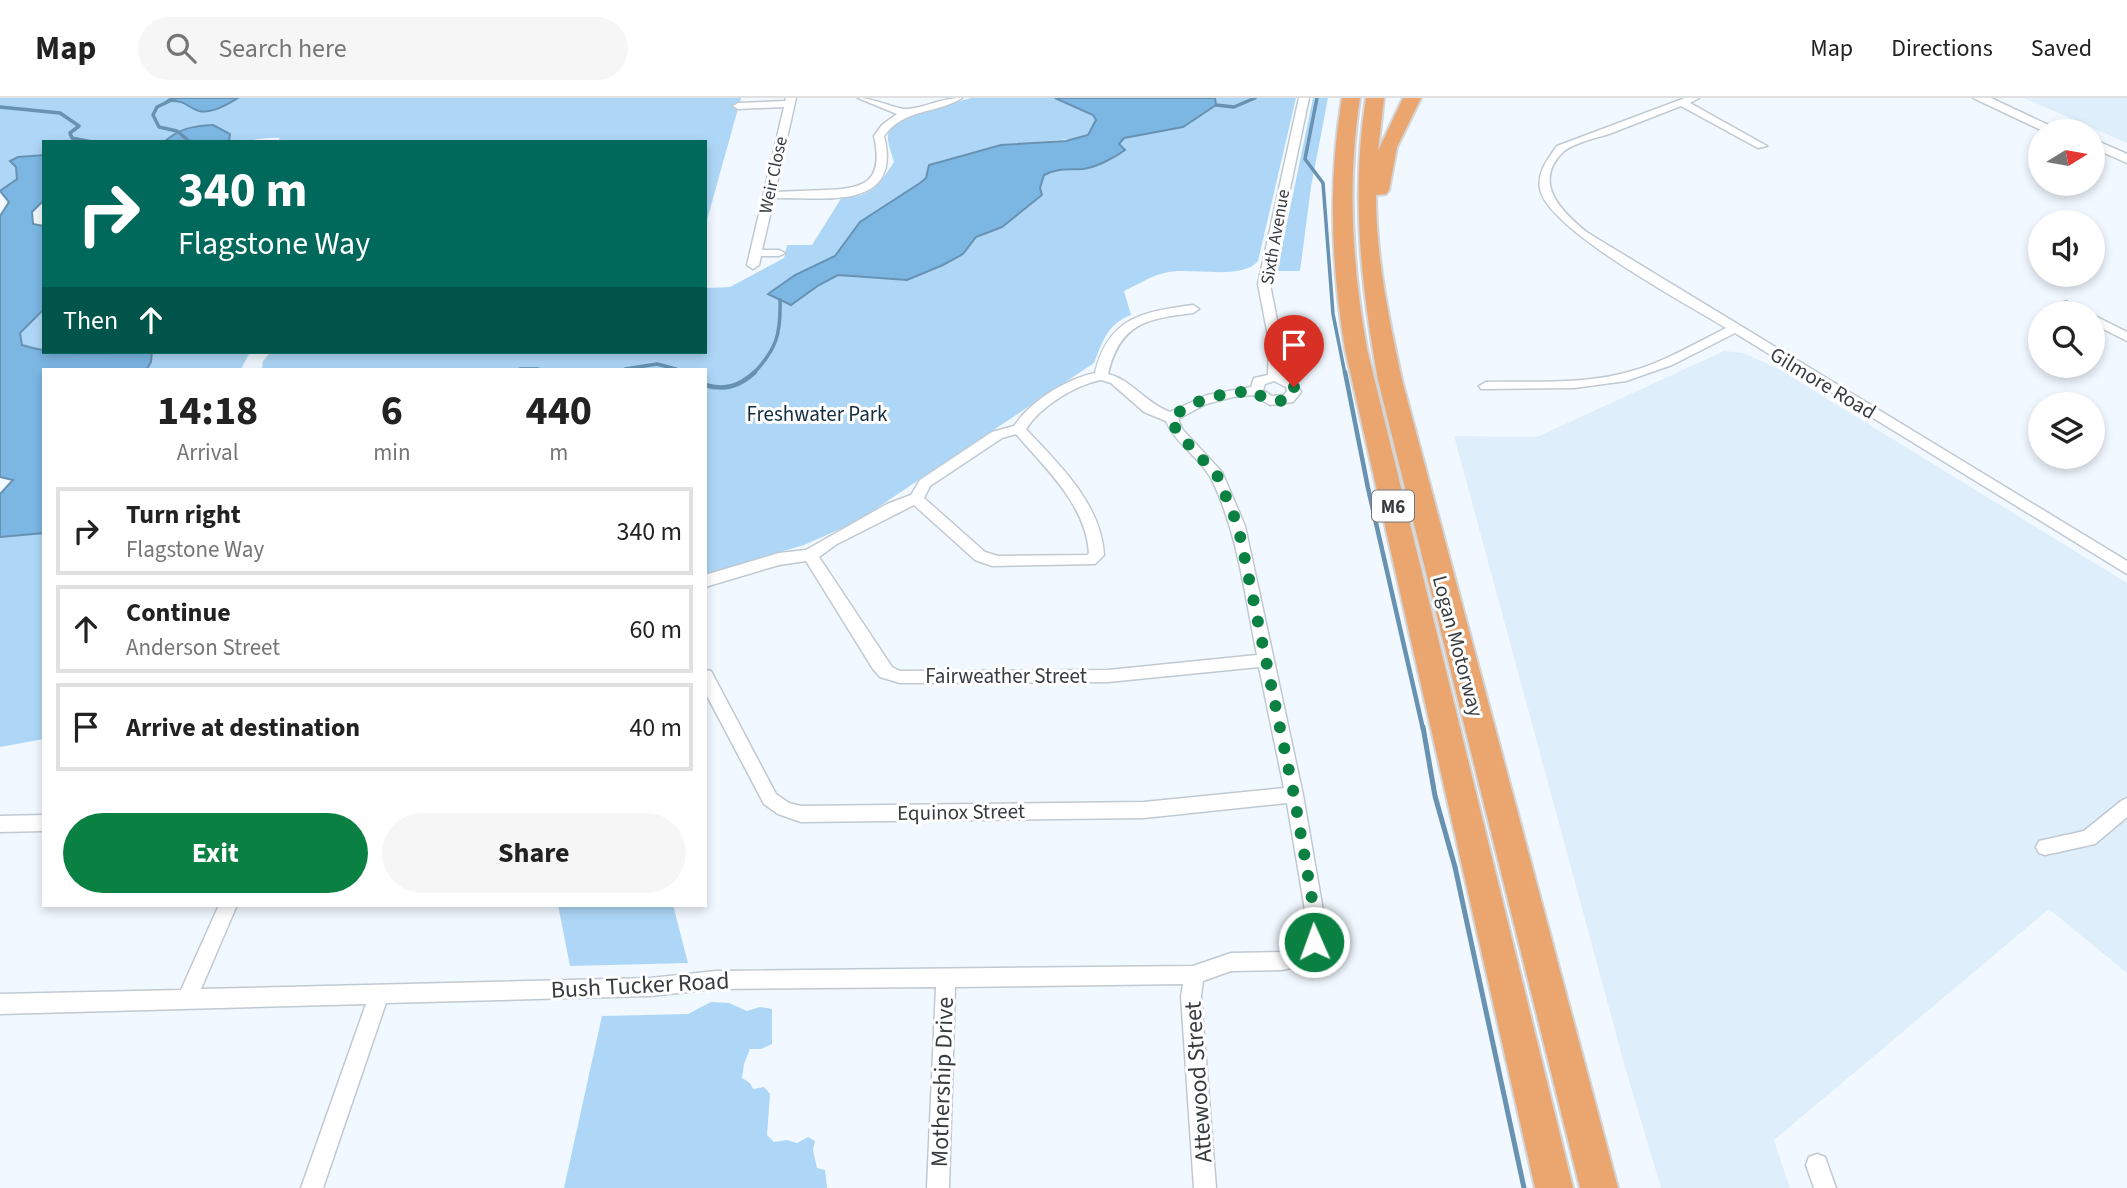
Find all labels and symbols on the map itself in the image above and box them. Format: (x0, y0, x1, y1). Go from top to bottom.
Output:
north arrow (2028, 119, 2105, 196)
street label: Weir Close (753, 134, 794, 216)
street label: Sixth Avenue (1255, 187, 1296, 287)
pin (1264, 315, 1324, 387)
street label: Gilmore Road (1764, 339, 1882, 427)
park label: Freshwater Park (747, 399, 888, 429)
road number: M6 (1372, 490, 1414, 522)
street label: Logan Motorway (1425, 572, 1491, 720)
street label: Fairweather Street (925, 661, 1087, 691)
street label: Equinox Street (897, 796, 1025, 828)
position arrow (1277, 905, 1351, 979)
street label: Bush Tucker Road (550, 963, 730, 1008)
street label: Mothership Drive (922, 996, 963, 1168)
street label: Attewood Street (1175, 1000, 1222, 1164)

